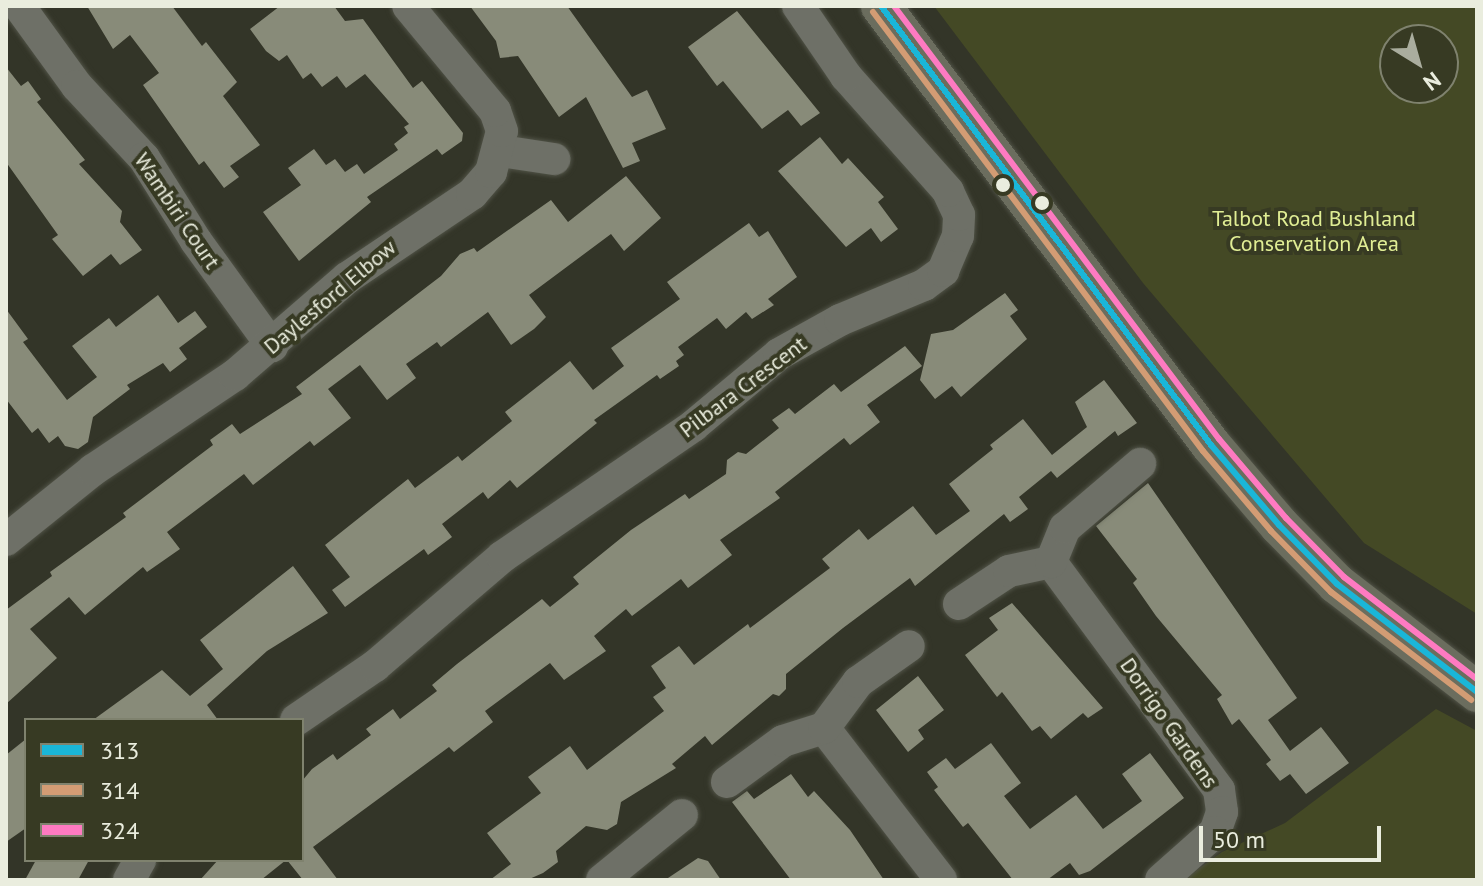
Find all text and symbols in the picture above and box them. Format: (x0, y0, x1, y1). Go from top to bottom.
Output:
north arrow (1379, 24, 1459, 104)
text: N (1418, 66, 1446, 97)
street label: Wambiri Court (129, 148, 225, 274)
unlabelled marker (995, 177, 1011, 193)
unlabelled marker (1034, 195, 1050, 211)
park label: Talbot Road Bushland Conservation Area (1212, 205, 1416, 256)
street label: Daylesford Elbow (259, 234, 401, 360)
street label: Pilbara Crescent (674, 331, 812, 443)
street label: Dorrigo Gardens (1114, 653, 1224, 793)
legend (24, 718, 304, 862)
text: 313 (100, 735, 139, 766)
text: 314 (100, 775, 139, 806)
scale bar (1203, 810, 1385, 860)
text: 324 (100, 815, 139, 846)
text: 50 m (1213, 824, 1265, 855)

